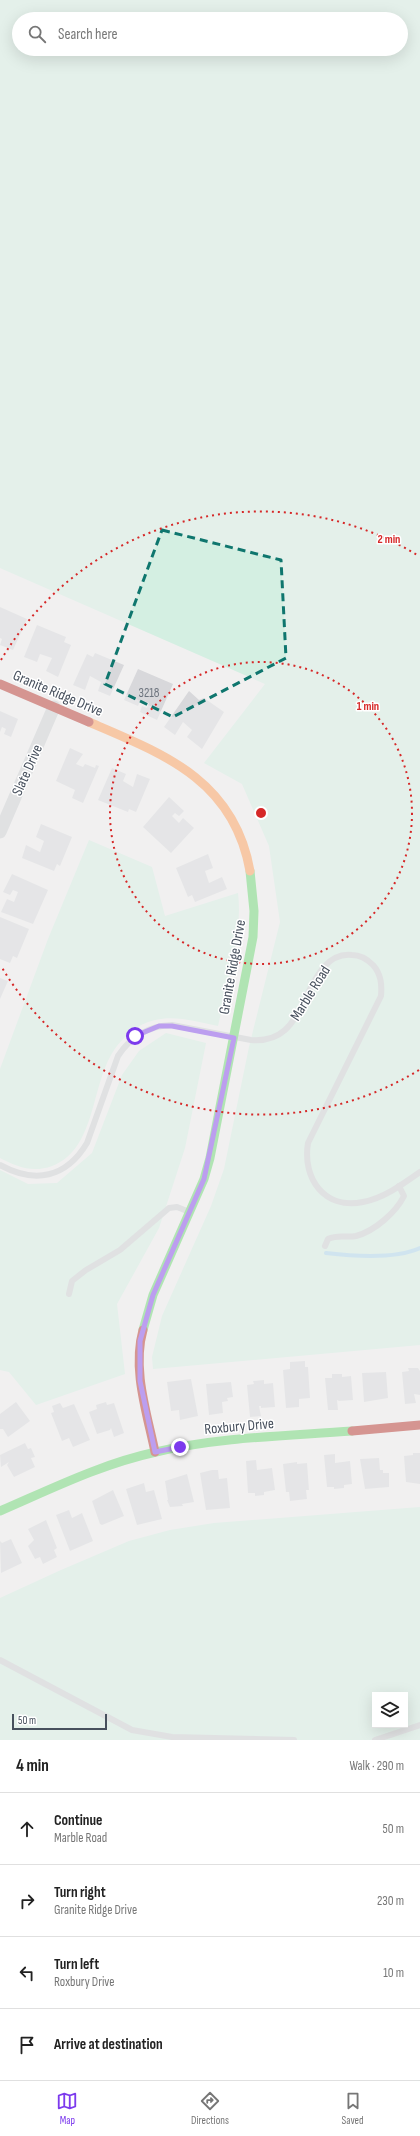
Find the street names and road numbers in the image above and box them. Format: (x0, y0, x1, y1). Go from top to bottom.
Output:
street label: Granite Ridge Drive (10, 666, 106, 721)
street label: Slate Drive (8, 742, 47, 799)
street label: Granite Ridge Drive (215, 918, 250, 1016)
street label: Marble Road (286, 962, 335, 1024)
street label: Roxbury Drive (203, 1414, 275, 1439)

